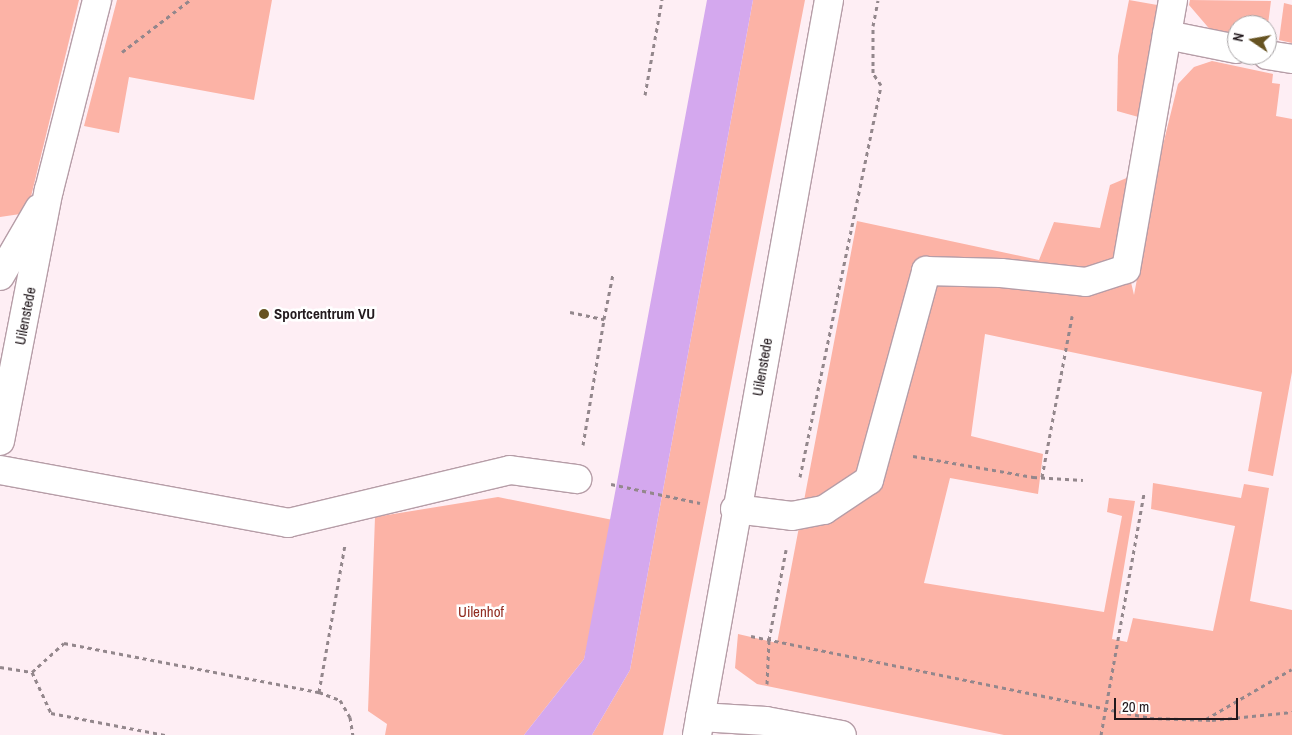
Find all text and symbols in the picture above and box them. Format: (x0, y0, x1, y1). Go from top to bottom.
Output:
north arrow (1227, 15, 1277, 65)
text: N (1229, 31, 1248, 43)
street label: Uilenstede (11, 285, 39, 347)
place label: Sportcentrum VU (274, 305, 375, 323)
marker: Sportcentrum VU (258, 308, 270, 320)
street label: Uilenstede (748, 336, 776, 398)
park label: Uilenhof (458, 603, 504, 621)
scale bar (1117, 688, 1241, 720)
text: 20 m (1122, 696, 1149, 717)

